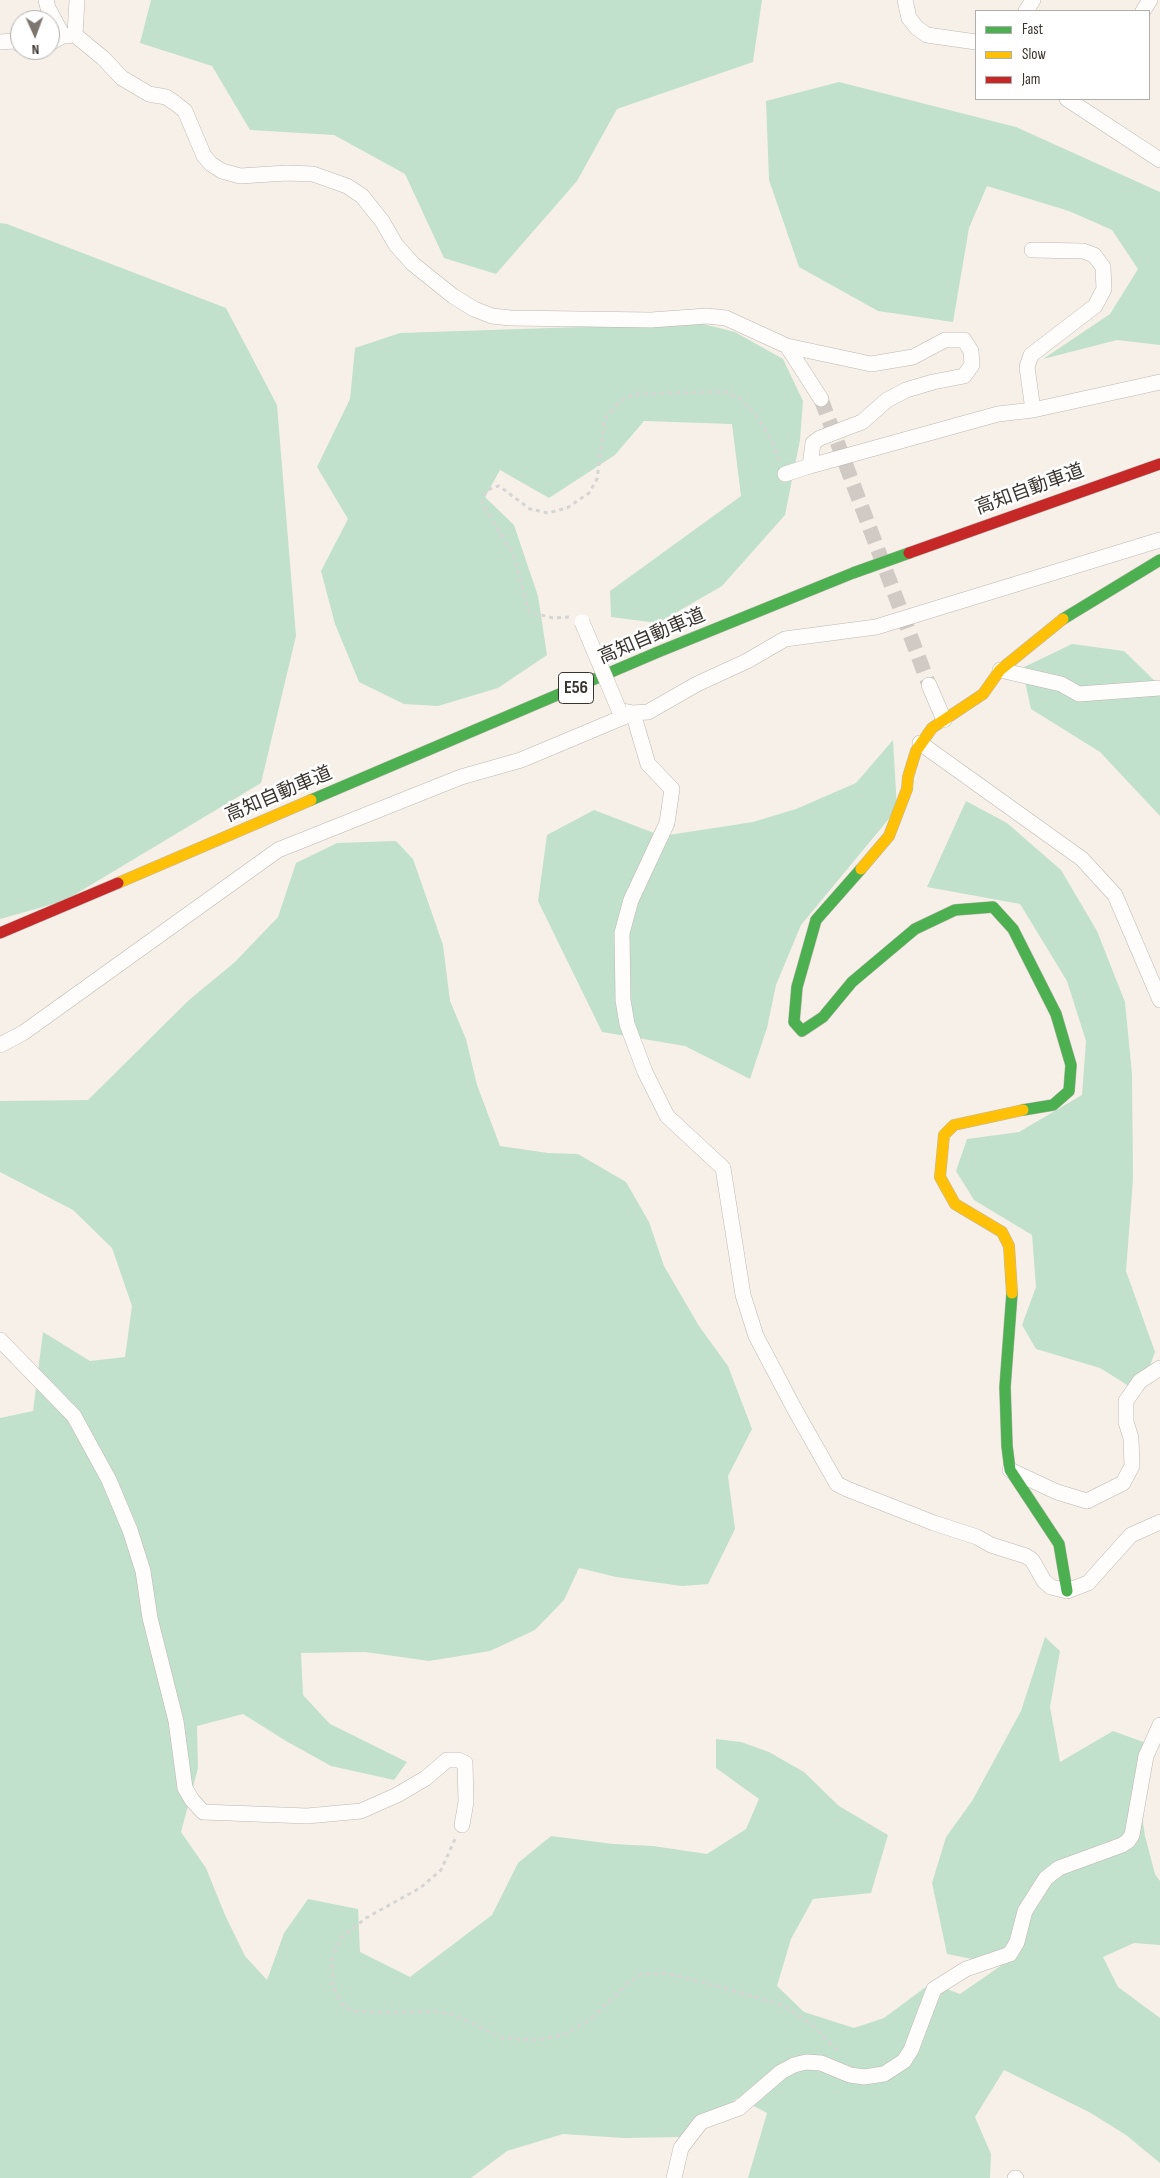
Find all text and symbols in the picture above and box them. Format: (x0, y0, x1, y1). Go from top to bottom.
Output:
north arrow (10, 10, 60, 60)
legend (975, 10, 1150, 100)
text: Fast (1022, 20, 1043, 39)
text: N (31, 41, 40, 58)
text: Slow (1022, 45, 1046, 64)
text: Jam (1022, 70, 1040, 89)
street label: 高知自動車道 (973, 460, 1087, 520)
street label: 高知自動車道 (595, 604, 709, 670)
road number: E56 (558, 672, 594, 704)
street label: 高知自動車道 (222, 762, 336, 828)

